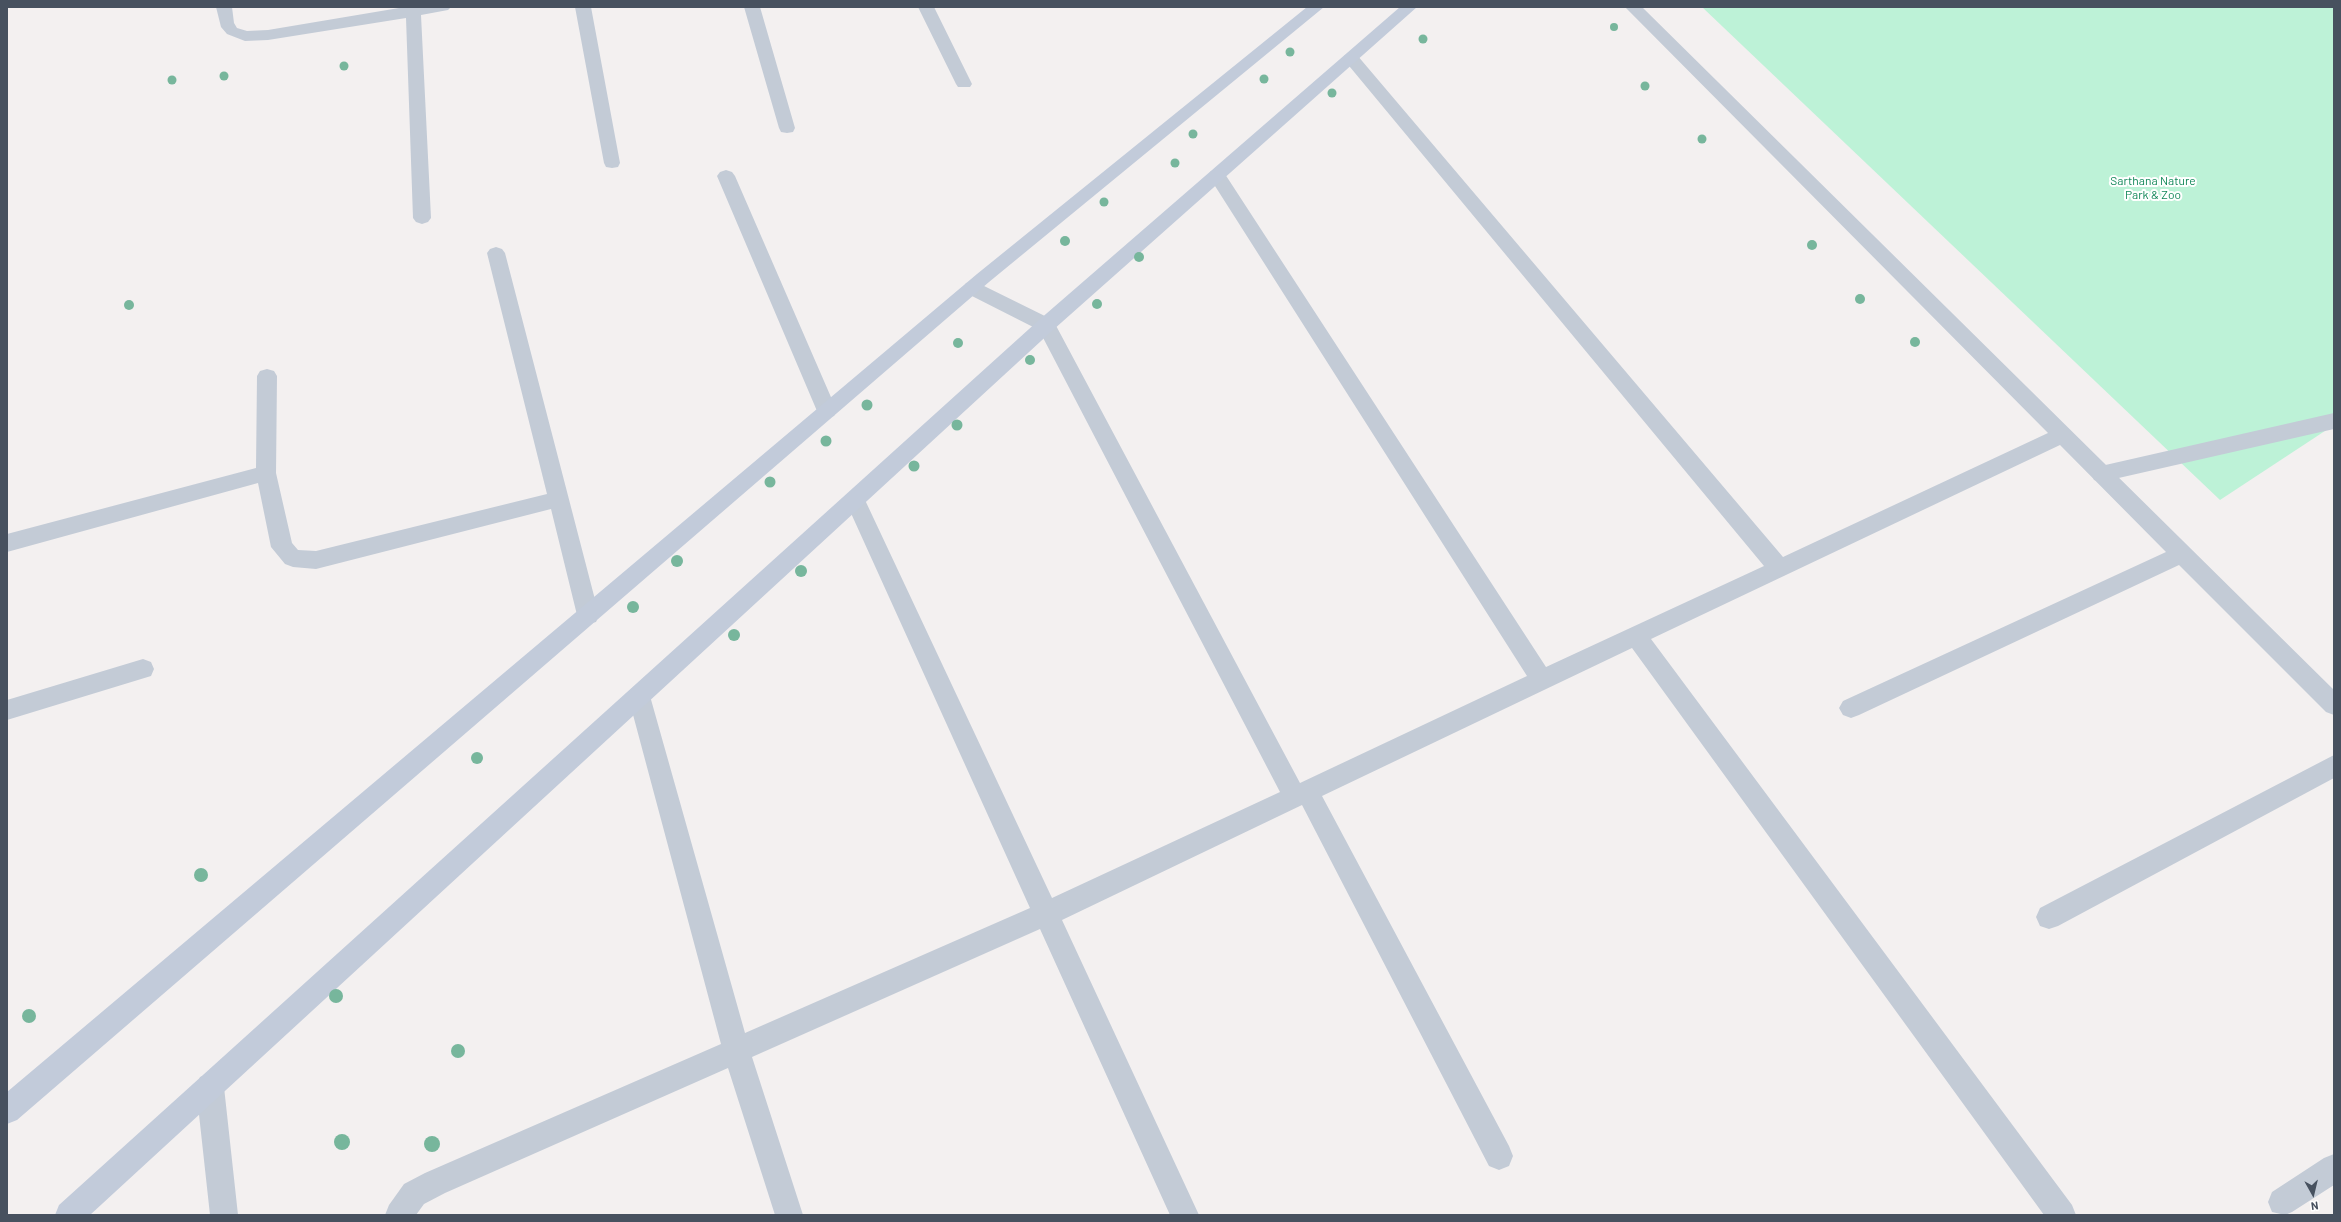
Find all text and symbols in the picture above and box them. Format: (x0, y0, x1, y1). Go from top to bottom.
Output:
park label: Sarthana Nature Park & Zoo (2110, 174, 2196, 202)
north arrow (2293, 1174, 2333, 1214)
text: N (2310, 1199, 2319, 1213)

